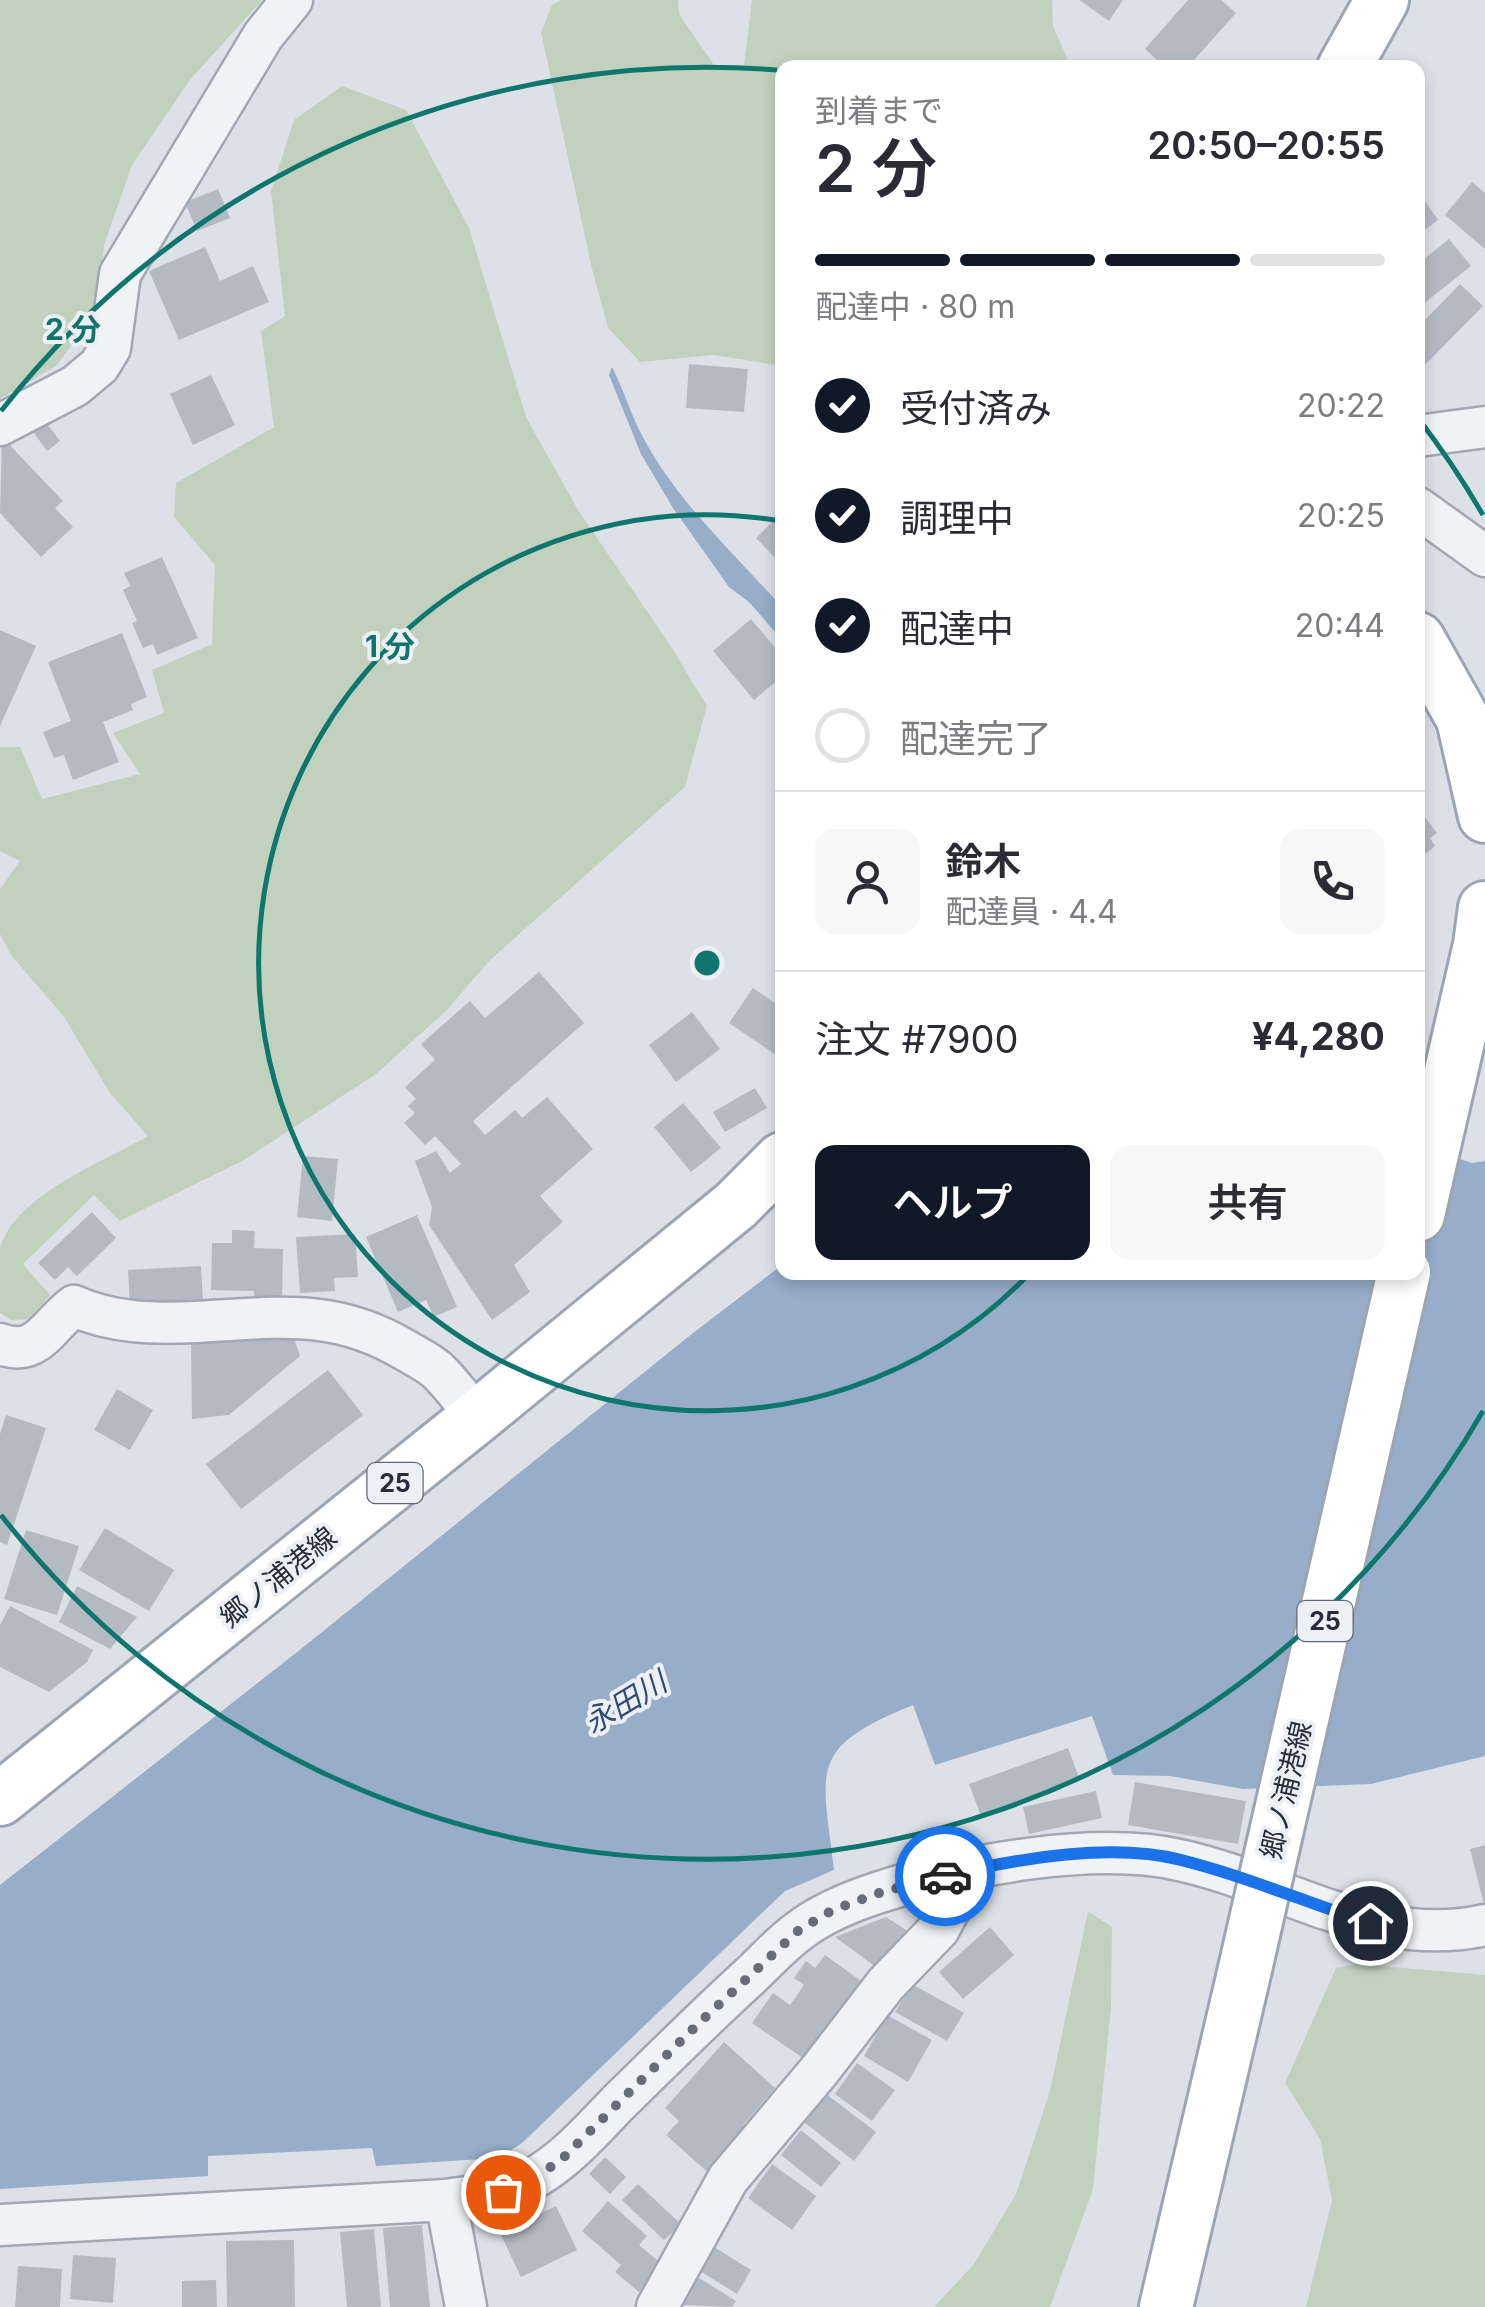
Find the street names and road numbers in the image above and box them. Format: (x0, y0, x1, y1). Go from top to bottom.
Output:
road number: 25 (368, 1463, 422, 1503)
street label: 郷ノ浦港線 (213, 1520, 343, 1634)
road number: 25 (1298, 1601, 1352, 1641)
street label: 郷ノ浦港線 (1254, 1718, 1318, 1862)

